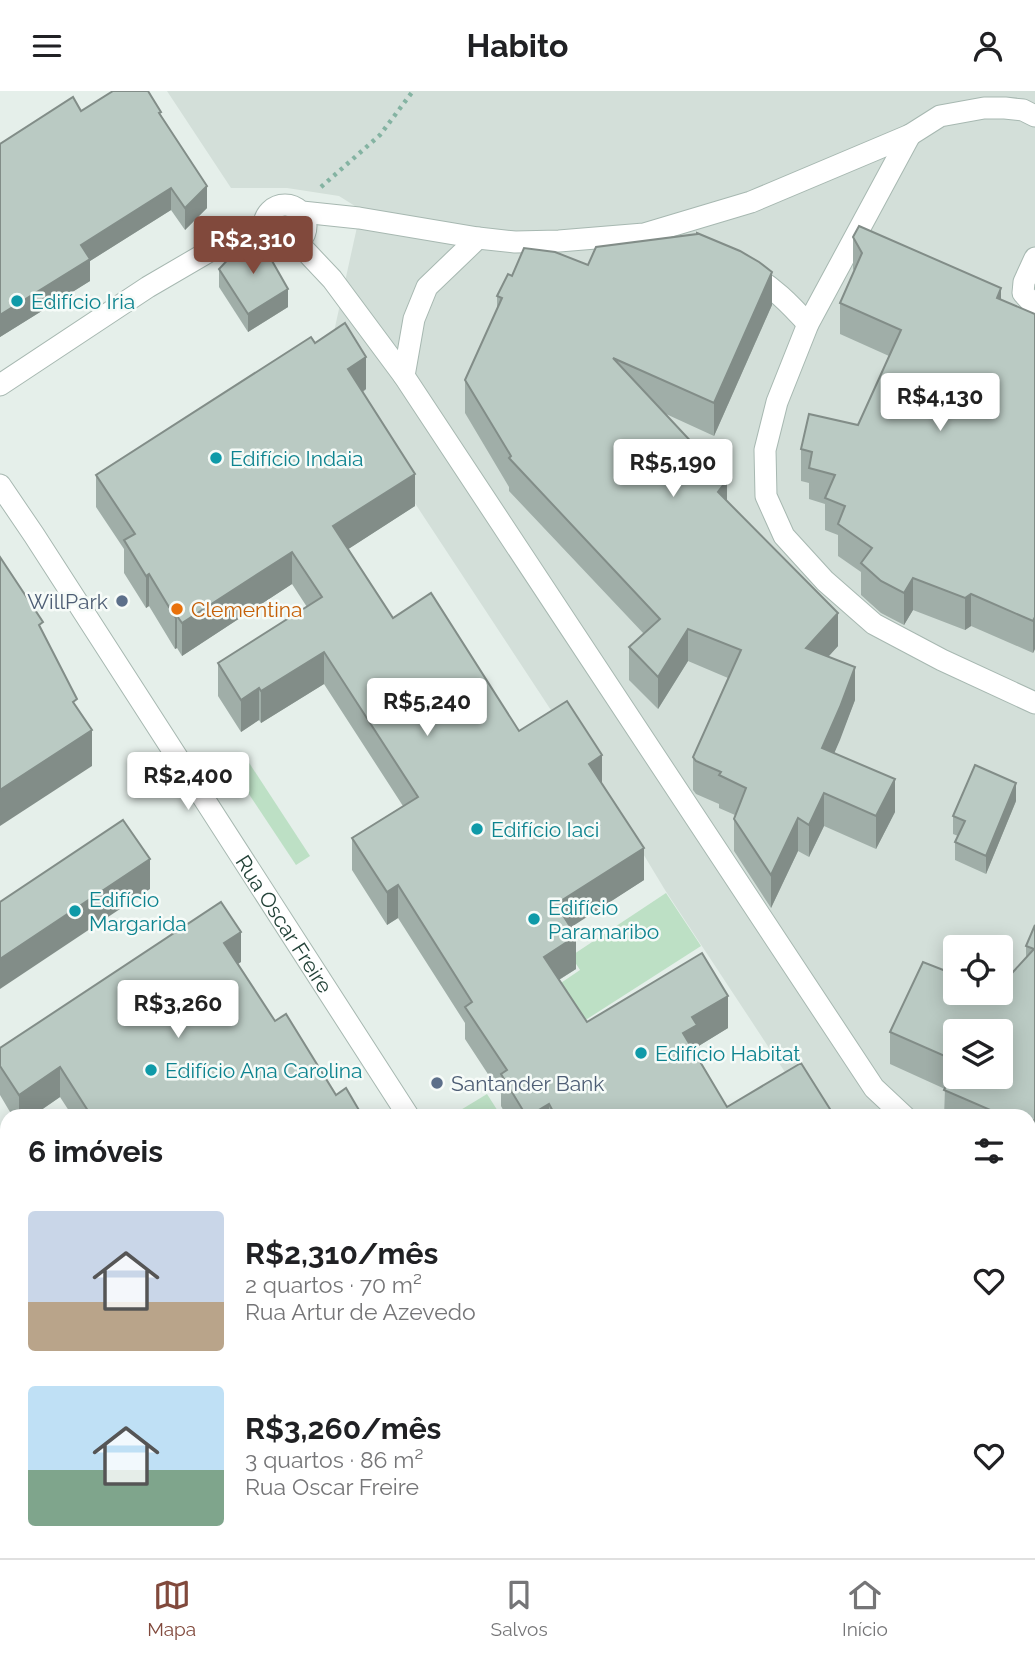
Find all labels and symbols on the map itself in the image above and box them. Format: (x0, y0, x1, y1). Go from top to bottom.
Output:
pin: R$2,310 (188, 216, 318, 276)
place label: Edifício Iria (31, 289, 135, 314)
marker: Edifício Iria (9, 293, 25, 309)
pin: R$4,130 (875, 373, 1005, 433)
pin: R$5,190 (608, 439, 738, 499)
place label: Edifício Indaia (230, 446, 364, 471)
marker: Edifício Indaia (208, 450, 224, 466)
place label: WillPark (27, 589, 108, 614)
marker: WillPark (114, 593, 130, 609)
place label: Clementina (191, 597, 303, 622)
marker: Clementina (169, 601, 185, 617)
pin: R$5,240 (362, 679, 492, 738)
pin: R$2,400 (123, 753, 253, 812)
place label: Edifício Iaci (491, 817, 599, 842)
marker: Edifício Iaci (469, 821, 485, 837)
street label: Rua Oscar Freire (231, 850, 338, 997)
place label: Edifício Margarida (89, 887, 187, 936)
place label: Edifício Paramaribo (548, 895, 659, 944)
marker: Edifício Margarida (67, 903, 83, 919)
marker: Edifício Paramaribo (526, 911, 542, 927)
pin: R$3,260 (113, 981, 243, 1040)
place label: Edifício Habitat (655, 1041, 800, 1066)
marker: Edifício Habitat (633, 1045, 649, 1061)
place label: Edifício Ana Carolina (165, 1058, 363, 1083)
marker: Edifício Ana Carolina (143, 1062, 159, 1078)
place label: Santander Bank (451, 1071, 604, 1096)
marker: Santander Bank (429, 1075, 445, 1091)

